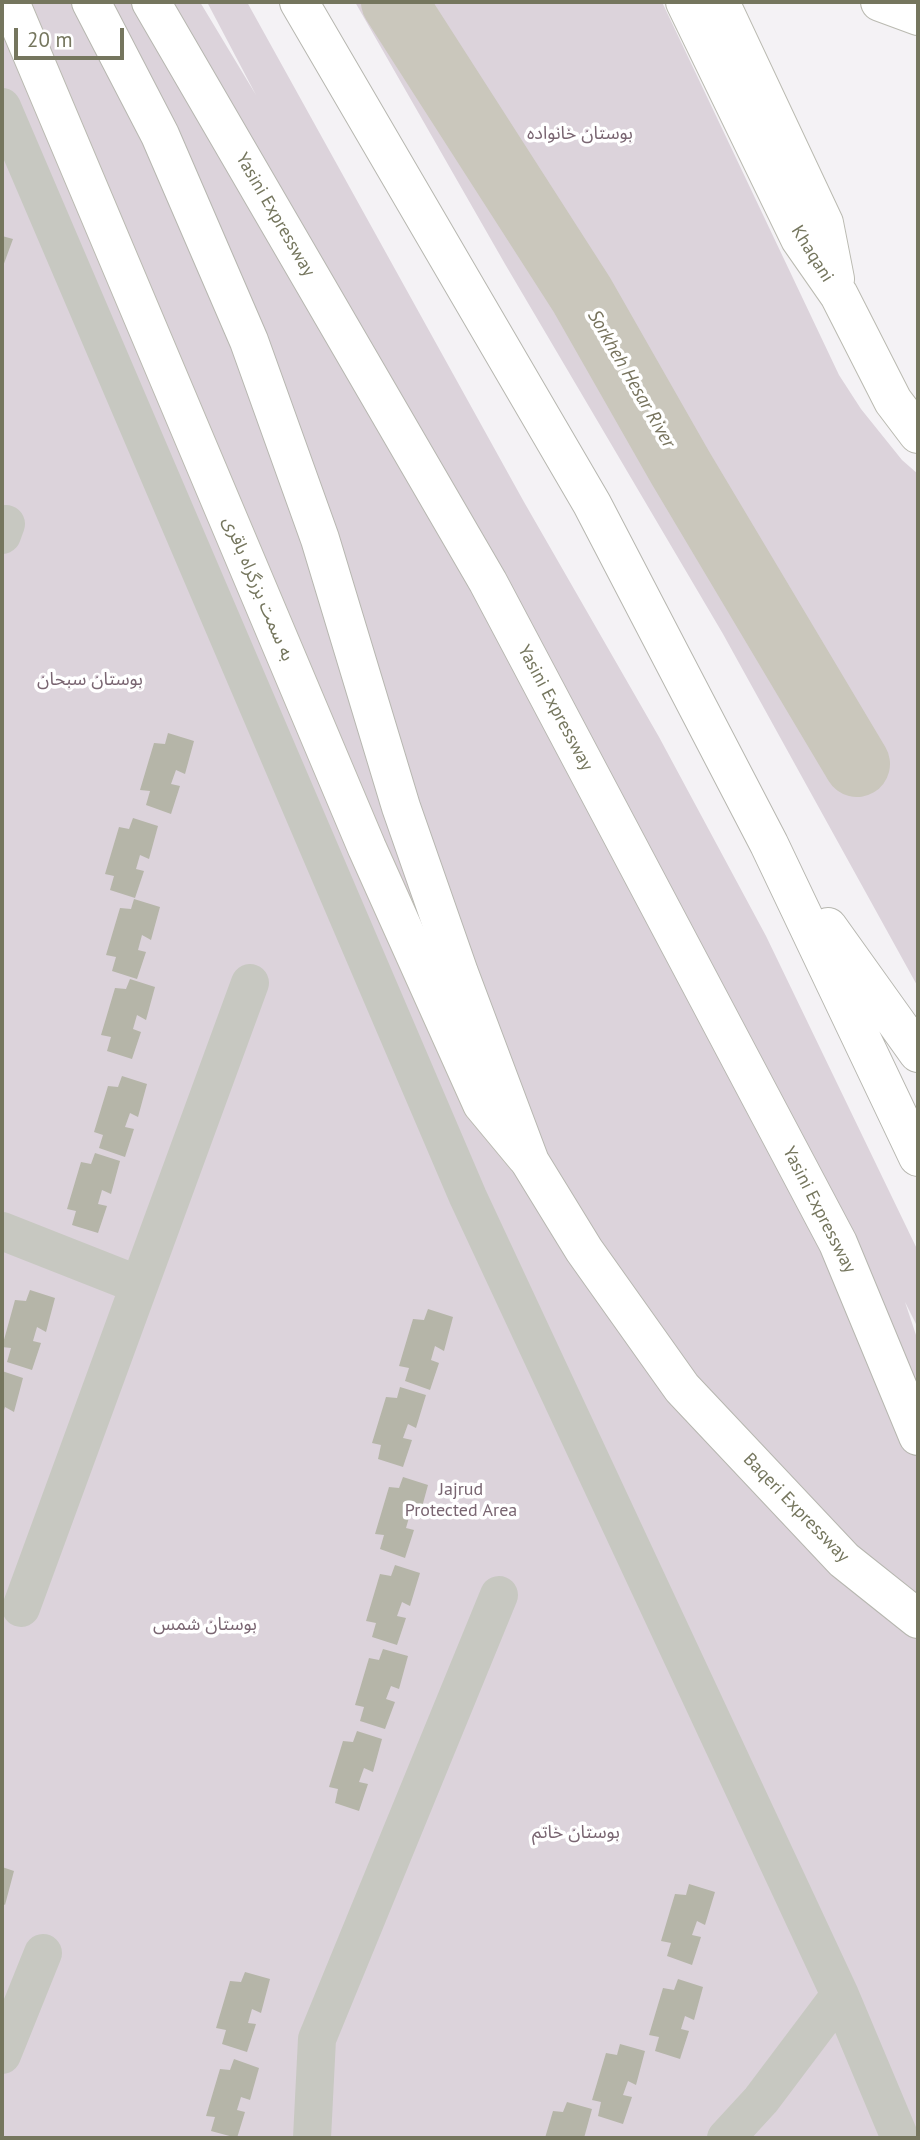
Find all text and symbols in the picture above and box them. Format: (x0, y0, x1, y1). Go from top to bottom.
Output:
scale bar (18, 14, 128, 58)
text: 20 m (27, 26, 73, 53)
park label: بوستان خانواده (527, 123, 633, 145)
street label: Yasini Expressway (231, 149, 319, 281)
street label: Khaqani (786, 222, 838, 286)
water label: Sorkheh Hesar River (582, 306, 680, 452)
street label: به سمت بزرگراه باقری (218, 514, 298, 664)
street label: Yasini Expressway (513, 641, 597, 775)
park label: بوستان سبحان (37, 669, 143, 691)
street label: Yasini Expressway (778, 1143, 860, 1277)
street label: Baqeri Expressway (738, 1449, 854, 1567)
park label: Jajrud Protected Area (405, 1479, 517, 1522)
park label: بوستان شمس (153, 1614, 257, 1636)
park label: بوستان خاتم (532, 1822, 620, 1844)

